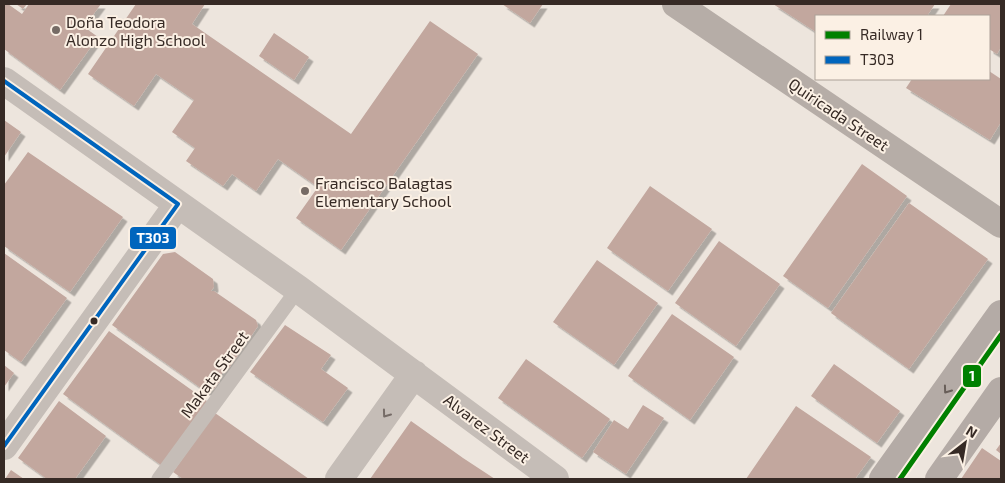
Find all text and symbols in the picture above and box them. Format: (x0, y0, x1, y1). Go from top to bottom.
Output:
place label: Doña Teodora Alonzo High School (66, 12, 206, 49)
legend (815, 15, 990, 80)
marker: Doña Teodora Alonzo High School (50, 24, 62, 36)
text: Railway 1 (860, 25, 923, 43)
text: T303 (860, 50, 894, 68)
street label: Quiricada Street (785, 73, 893, 155)
place label: Francisco Balagtas Elementary School (315, 173, 452, 210)
marker: Francisco Balagtas Elementary School (299, 185, 311, 197)
line badge: T303 (129, 226, 177, 250)
text: T303 (136, 229, 170, 246)
unlabelled marker (89, 316, 99, 326)
street label: Makata Street (176, 327, 252, 421)
line badge: 1 (962, 364, 982, 388)
text: 1 (969, 367, 975, 384)
one-way arrow (944, 384, 953, 394)
street label: Alvarez Street (440, 390, 534, 466)
one-way arrow (383, 408, 392, 418)
north arrow (940, 418, 990, 468)
text: N (963, 422, 981, 441)

